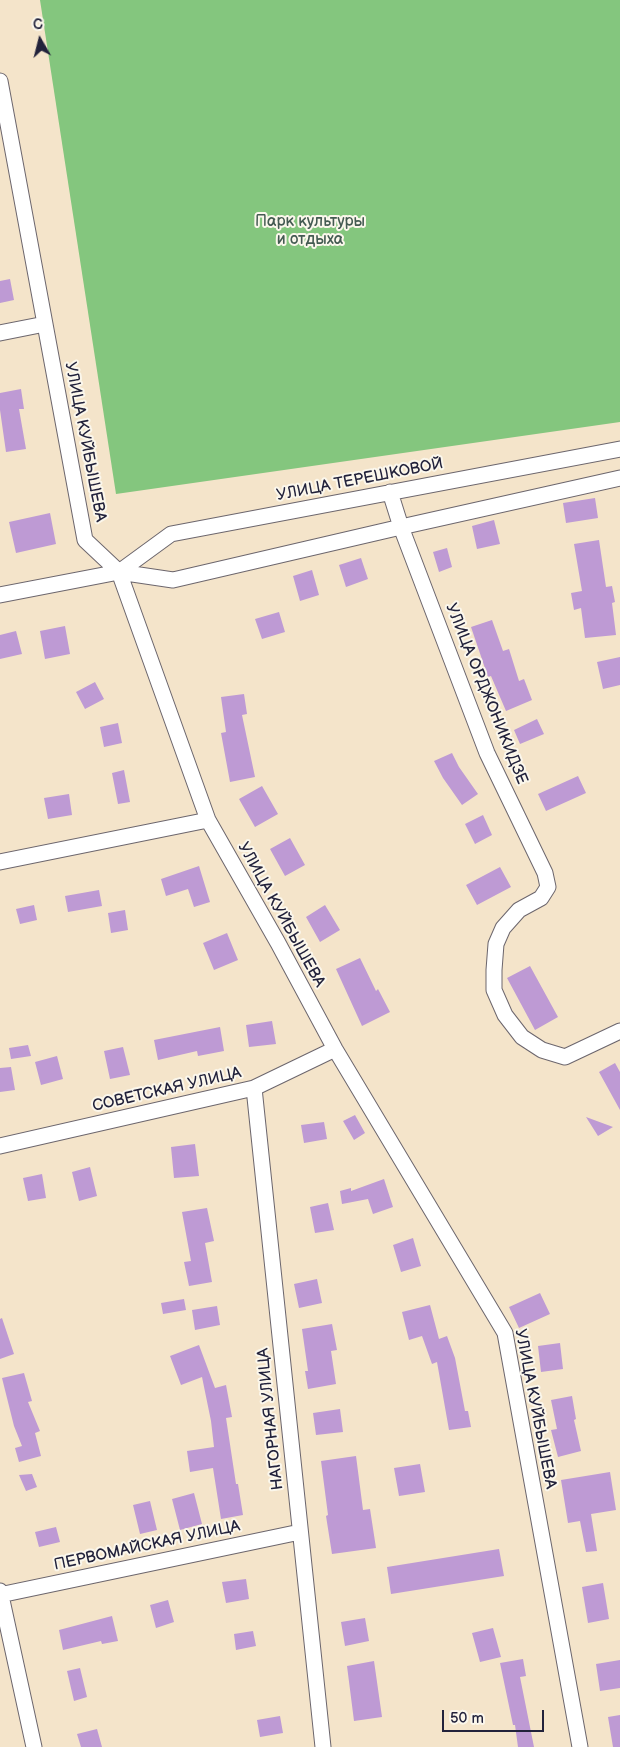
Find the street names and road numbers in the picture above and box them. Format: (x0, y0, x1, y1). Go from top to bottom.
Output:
street label: УЛИЦА КУЙБЫШЕВА (60, 360, 110, 524)
street label: УЛИЦА ТЕРЕШКОВОЙ (275, 454, 445, 506)
street label: УЛИЦА ОРДЖОНИКИДЗЕ (441, 601, 531, 787)
street label: УЛИЦА КУЙБЫШЕВА (233, 839, 329, 991)
street label: СОВЕТСКАЯ УЛИЦА (91, 1064, 243, 1116)
street label: УЛИЦА КУЙБЫШЕВА (510, 1327, 560, 1491)
street label: НАГОРНАЯ УЛИЦА (254, 1347, 288, 1491)
street label: ПЕРВОМАЙСКАЯ УЛИЦА (52, 1517, 242, 1575)

